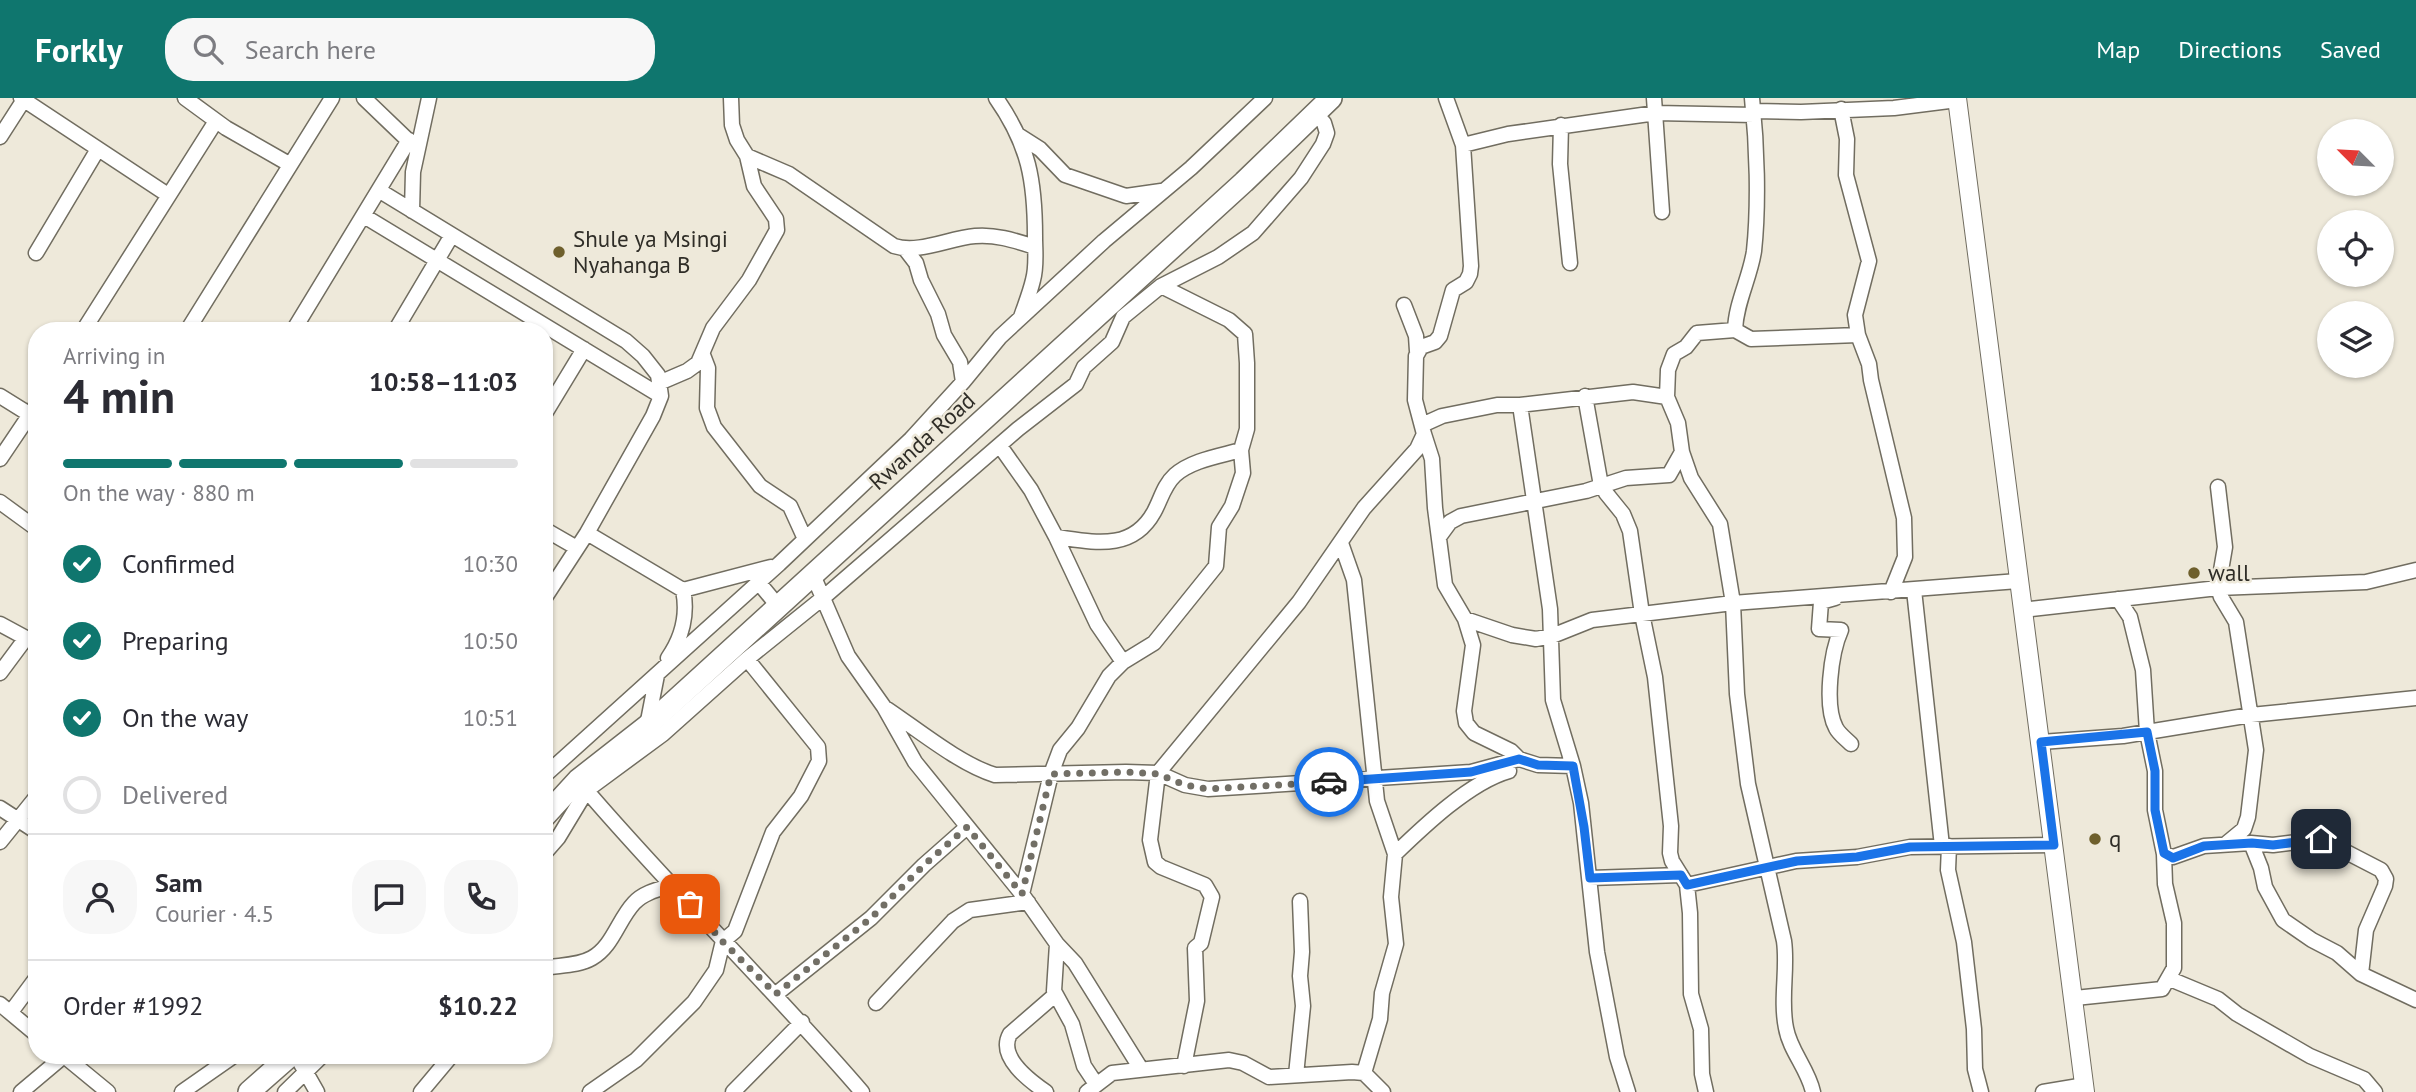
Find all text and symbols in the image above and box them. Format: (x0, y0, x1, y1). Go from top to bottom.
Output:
search box (165, 18, 655, 81)
text: Forkly (35, 28, 123, 71)
icon: search (189, 30, 227, 68)
text: Search here (245, 33, 376, 66)
text: Map (2096, 34, 2140, 65)
text: Directions (2178, 34, 2282, 65)
text: Saved (2320, 34, 2381, 65)
north arrow (2317, 119, 2394, 196)
map controls (2317, 119, 2394, 378)
button: locate (2317, 210, 2394, 287)
place label: Shule ya Msingi Nyahanga B (573, 224, 728, 279)
marker: Shule ya Msingi Nyahanga B (551, 244, 567, 260)
button: layers (2317, 301, 2394, 378)
text: Arriving in (63, 341, 165, 370)
text: 10:58–11:03 (369, 365, 518, 398)
text: 4 min (63, 366, 175, 426)
street label: Rwanda Road (863, 386, 981, 496)
text: On the way · 880 m (63, 478, 255, 507)
icon: check (63, 545, 101, 583)
text: Confirmed (122, 547, 235, 580)
text: 10:30 (463, 549, 518, 578)
place label: wall (2208, 558, 2250, 587)
marker: wall (2186, 565, 2202, 581)
icon: check (63, 622, 101, 660)
text: Preparing (122, 624, 229, 657)
text: 10:50 (463, 626, 518, 655)
icon: check (63, 699, 101, 737)
text: On the way (122, 701, 248, 734)
text: 10:51 (463, 703, 518, 732)
courier (1294, 747, 1364, 817)
icon: car (1310, 763, 1348, 801)
text: Delivered (122, 778, 228, 811)
pin (2291, 809, 2351, 869)
icon: home (2302, 820, 2340, 858)
place label: q (2109, 824, 2121, 853)
marker: q (2087, 831, 2103, 847)
button: person (63, 860, 137, 934)
button: chat (352, 860, 426, 934)
button: phone (444, 860, 518, 934)
text: Sam (155, 866, 203, 899)
pin (660, 874, 720, 934)
icon: bag (671, 885, 709, 923)
text: Courier · 4.5 (155, 899, 274, 928)
text: Order #1992 (63, 989, 203, 1022)
text: $10.22 (438, 989, 518, 1022)

